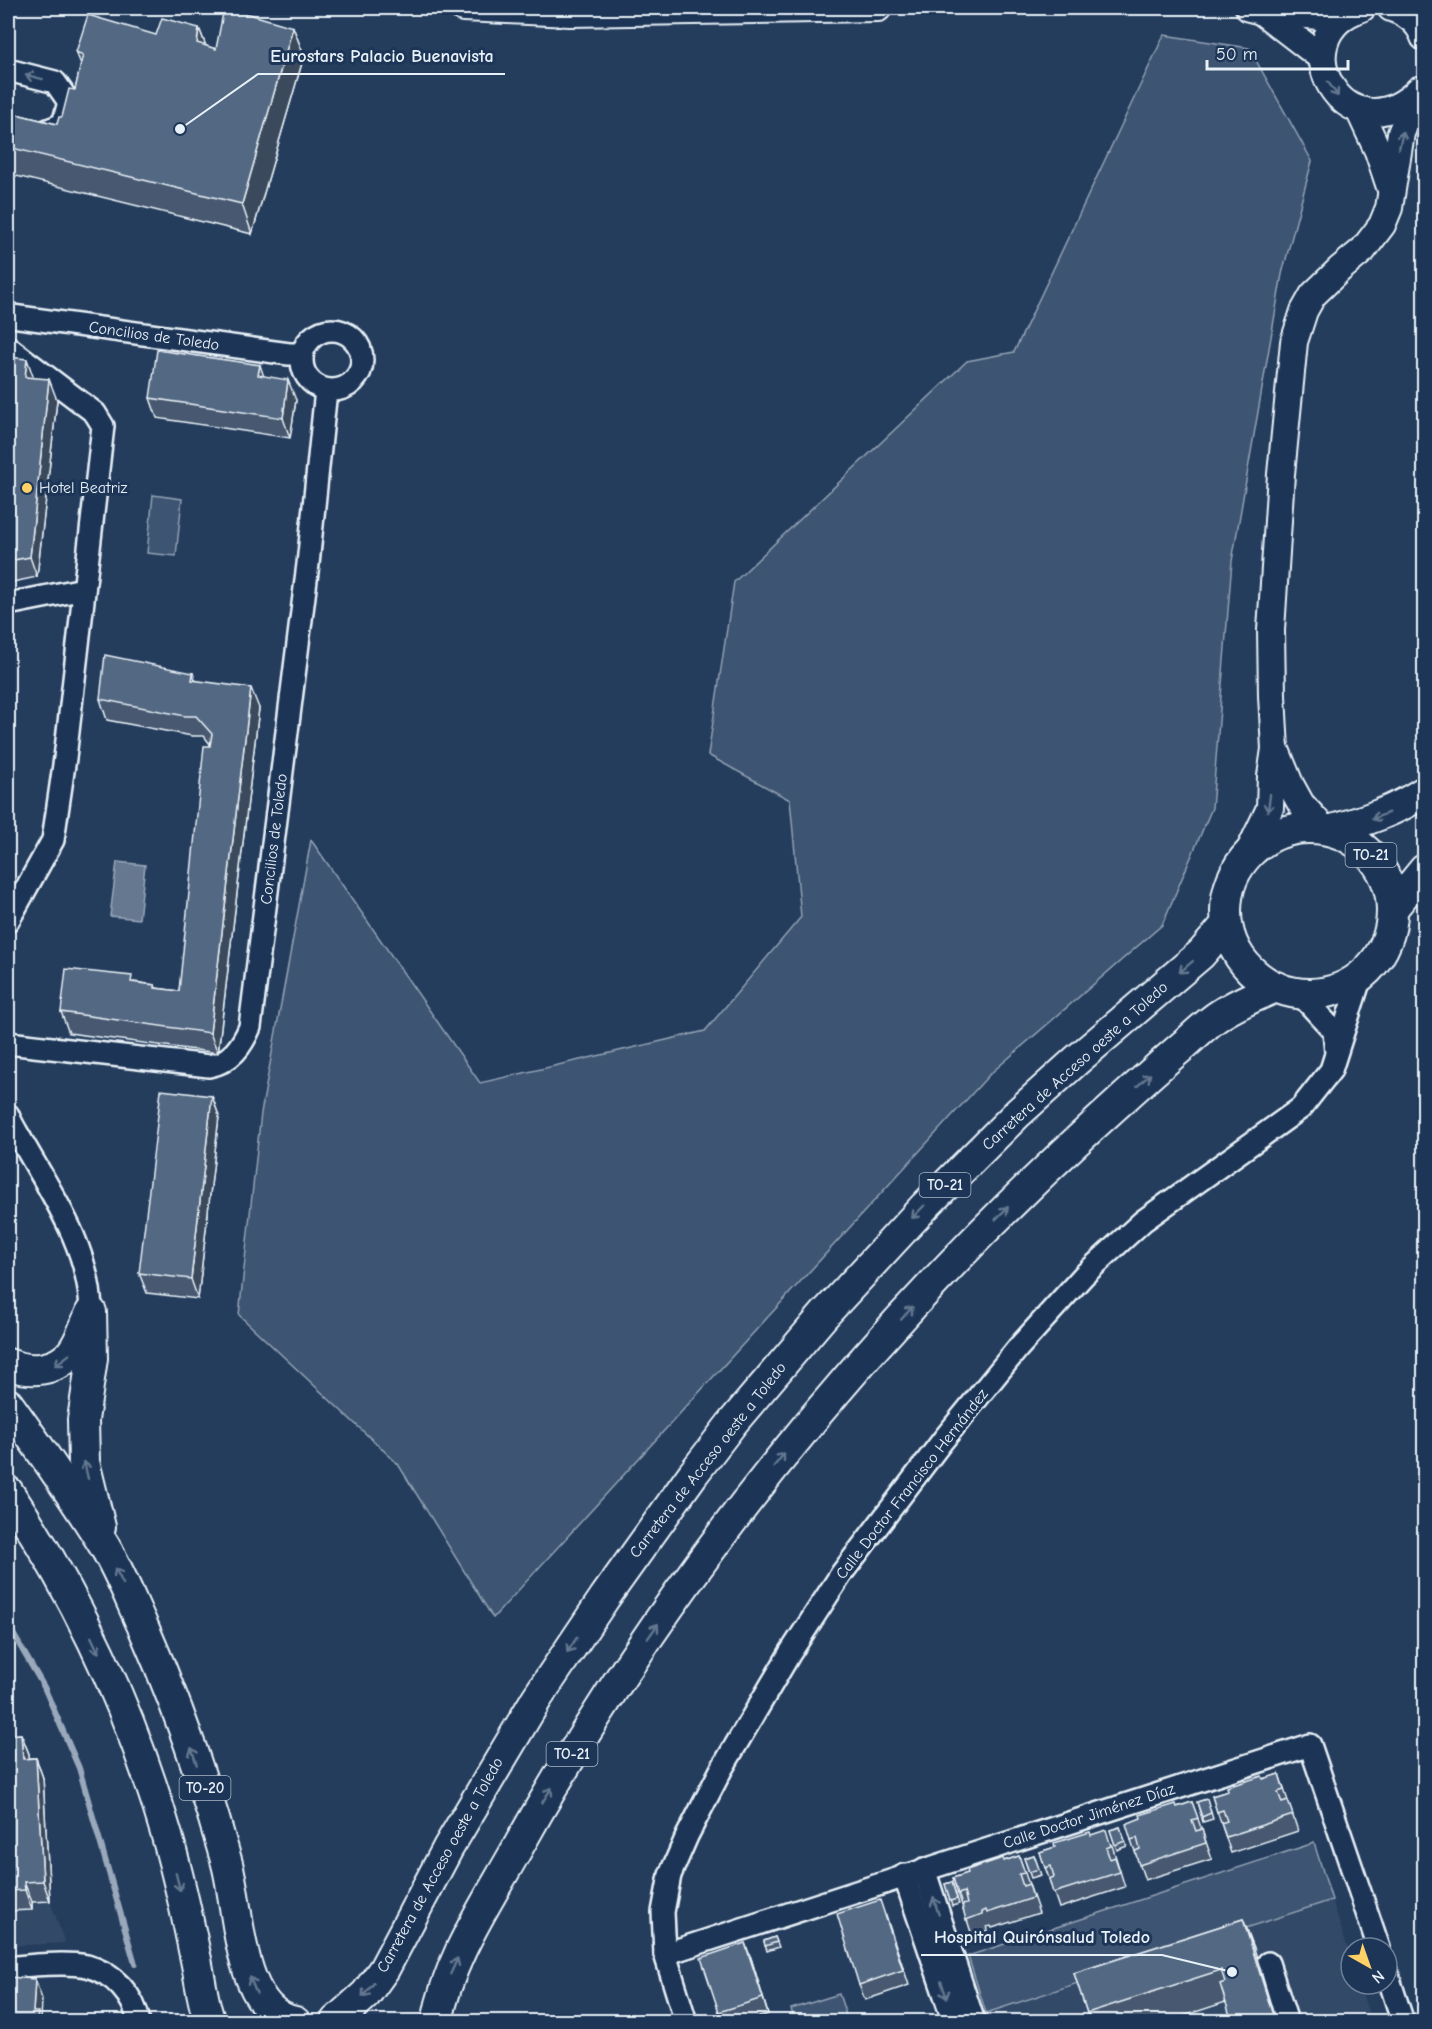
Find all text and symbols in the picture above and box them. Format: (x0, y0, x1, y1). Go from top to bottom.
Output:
scale bar (1207, 33, 1348, 71)
callout: Eurostars Palacio Buenavista (258, 38, 505, 74)
text: 50 m (1216, 44, 1258, 65)
text: Eurostars Palacio Buenavista (270, 46, 494, 67)
one-way arrow (25, 70, 44, 82)
one-way arrow (1327, 80, 1339, 97)
one-way arrow (1395, 130, 1407, 149)
street label: Concilios de Toledo (88, 318, 220, 354)
place label: Hotel Beatriz (39, 479, 128, 497)
marker: Hotel Beatriz (20, 481, 34, 495)
street label: Concilios de Toledo (257, 773, 291, 905)
one-way arrow (1264, 792, 1275, 812)
one-way arrow (1371, 811, 1390, 822)
road number: TO-21 (1346, 843, 1396, 867)
one-way arrow (1178, 961, 1194, 974)
street label: Carretera de Acceso oeste a Toledo (979, 978, 1171, 1154)
one-way arrow (1136, 1073, 1151, 1087)
road number: TO-21 (920, 1173, 970, 1197)
one-way arrow (911, 1205, 926, 1220)
one-way arrow (994, 1205, 1009, 1220)
one-way arrow (900, 1306, 914, 1321)
one-way arrow (54, 1353, 70, 1366)
street label: Carretera de Acceso oeste a Toledo (626, 1359, 790, 1561)
street label: Calle Doctor Francisco Hernández (832, 1385, 992, 1583)
one-way arrow (773, 1453, 786, 1469)
one-way arrow (80, 1461, 92, 1480)
one-way arrow (113, 1567, 125, 1585)
one-way arrow (647, 1623, 659, 1639)
one-way arrow (89, 1636, 101, 1654)
one-way arrow (566, 1637, 578, 1653)
road number: TO-21 (546, 1742, 598, 1766)
one-way arrow (188, 1747, 199, 1766)
street label: Carretera de Acceso oeste a Toledo (373, 1754, 507, 1976)
road number: TO-20 (180, 1776, 230, 1800)
street label: Calle Doctor Jiménez Díaz (1001, 1780, 1177, 1852)
one-way arrow (542, 1787, 554, 1804)
one-way arrow (173, 1872, 185, 1891)
one-way arrow (930, 1897, 941, 1916)
callout: Hospital Quirónsalud Toledo (921, 1919, 1162, 1955)
text: Hospital Quirónsalud Toledo (934, 1927, 1150, 1948)
north arrow (1339, 1936, 1399, 1996)
one-way arrow (448, 1957, 460, 1975)
text: N (1368, 1966, 1388, 1987)
one-way arrow (247, 1976, 258, 1994)
one-way arrow (939, 1980, 950, 1999)
one-way arrow (361, 1982, 374, 1998)

